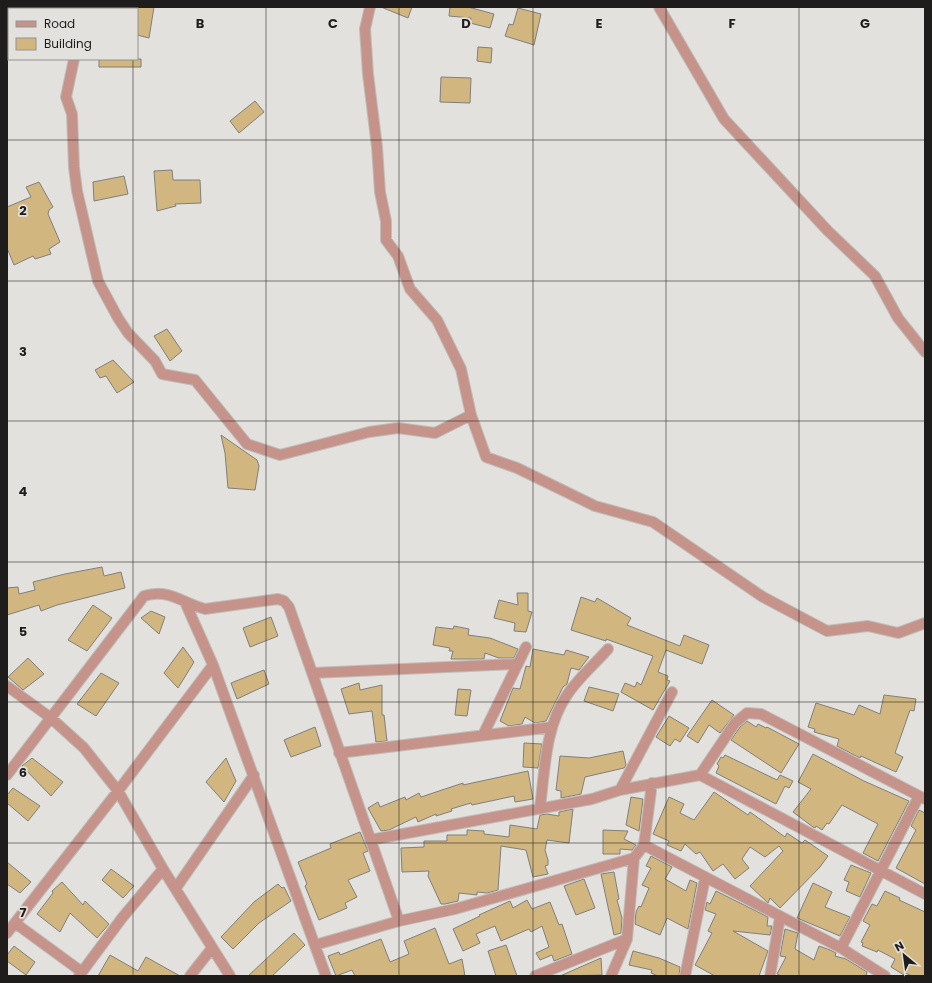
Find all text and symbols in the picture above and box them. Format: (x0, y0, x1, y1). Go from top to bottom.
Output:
legend (8, 8, 138, 60)
text: B (196, 14, 205, 33)
text: C (328, 14, 338, 33)
text: D (461, 14, 471, 33)
text: E (595, 14, 603, 33)
text: F (728, 14, 736, 33)
text: G (860, 14, 870, 33)
text: Road (44, 15, 75, 32)
text: Building (44, 35, 92, 52)
text: 2 (19, 201, 27, 220)
text: 3 (19, 342, 27, 361)
text: 4 (19, 482, 28, 501)
text: 5 (19, 622, 27, 641)
text: 6 (19, 763, 27, 782)
text: 7 (20, 903, 27, 922)
north arrow (884, 935, 924, 975)
text: N (892, 937, 907, 955)

